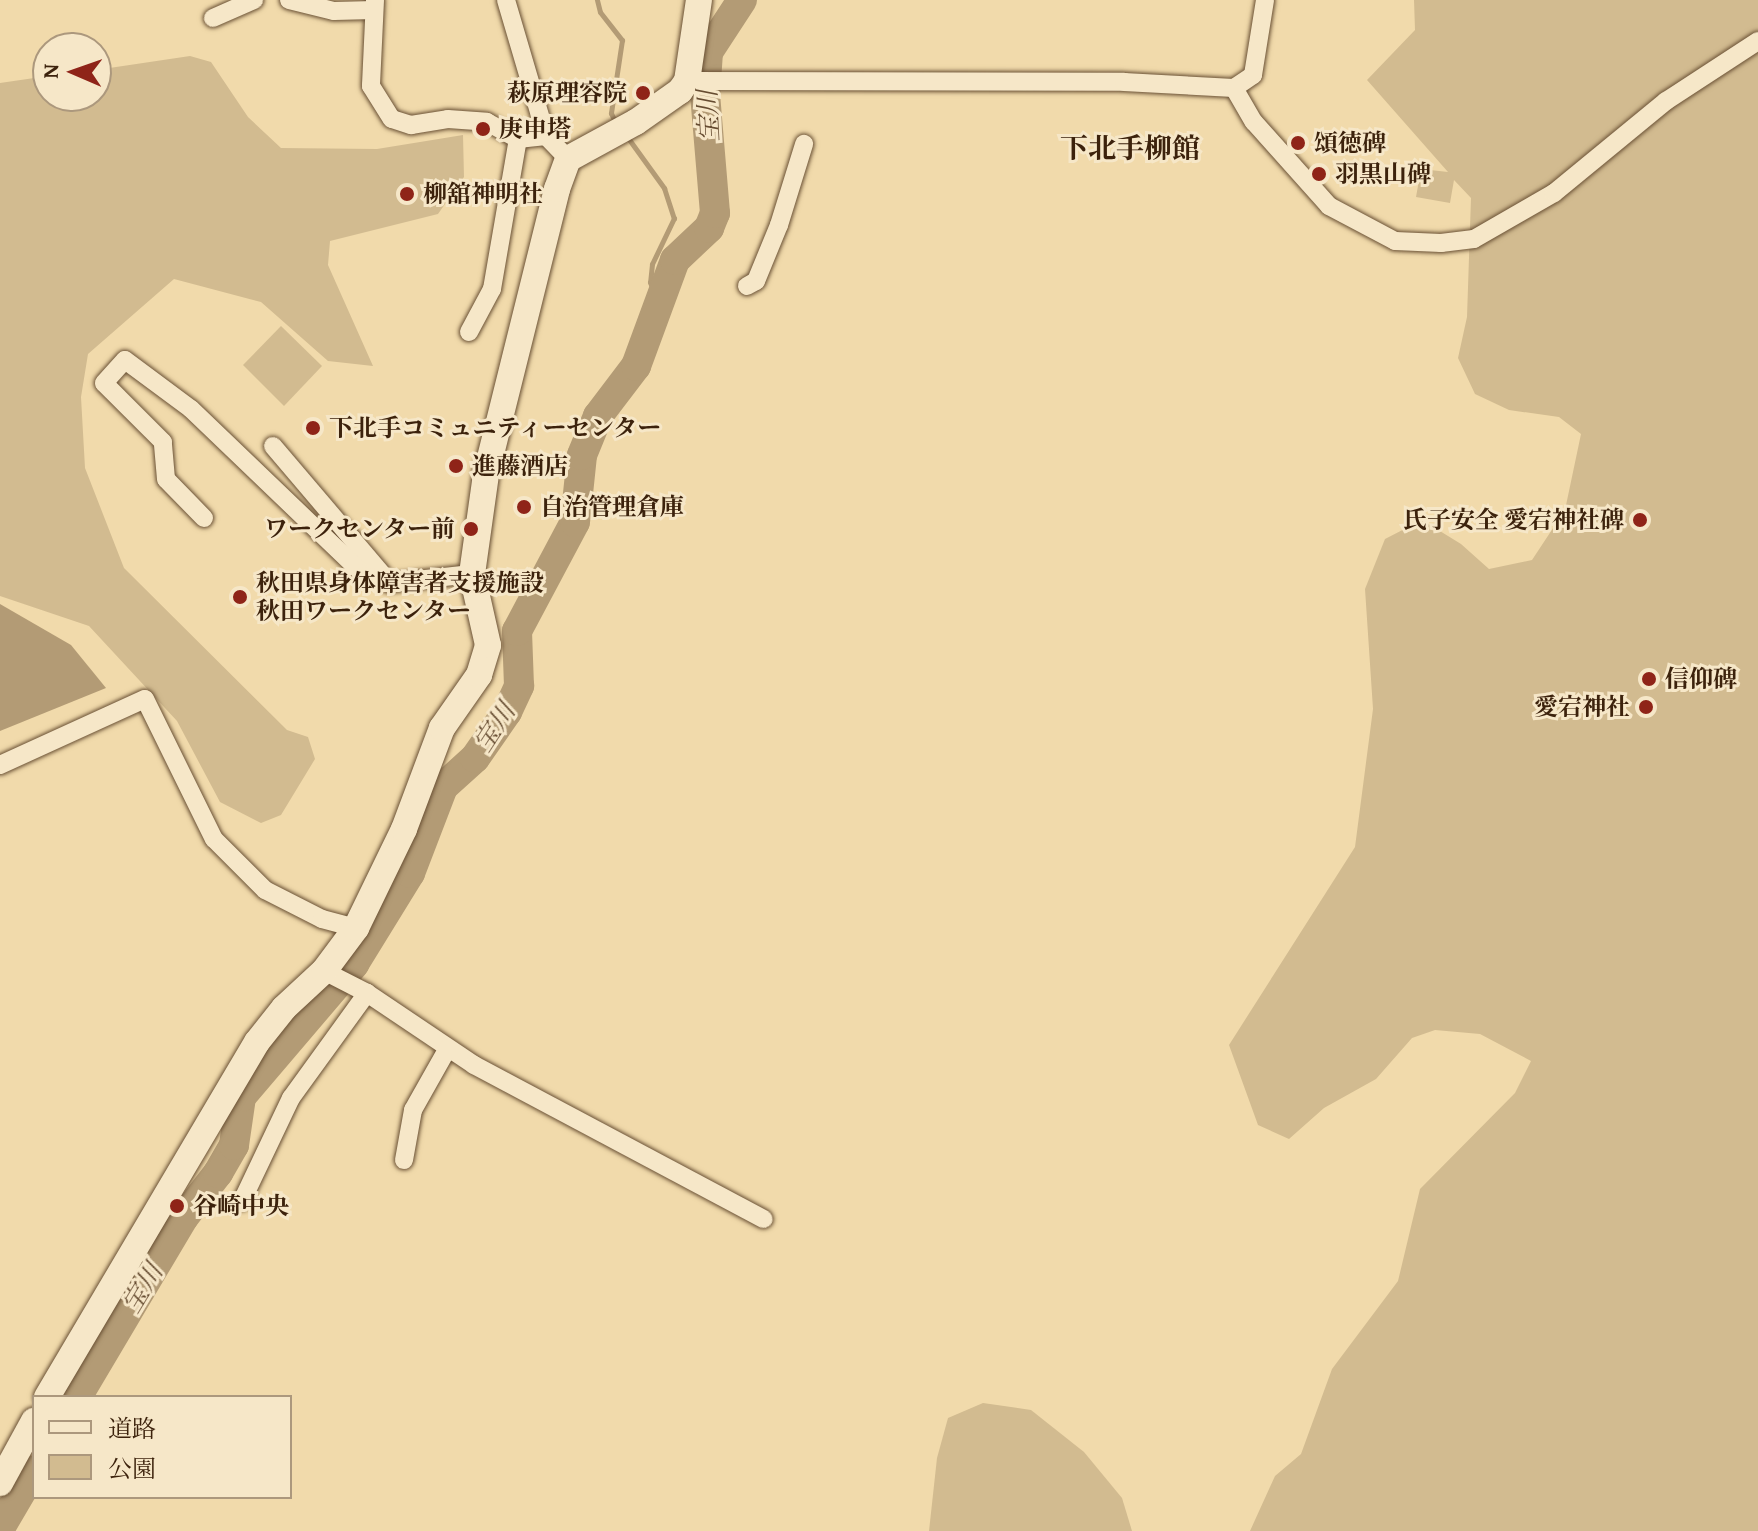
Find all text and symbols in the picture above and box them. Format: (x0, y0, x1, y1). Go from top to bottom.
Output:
north arrow (32, 32, 112, 112)
text: N (34, 63, 66, 79)
place label: 萩原理容院 (507, 79, 627, 107)
marker: 萩原理容院 (634, 84, 652, 102)
water label: 宝川 (691, 89, 725, 143)
place label: 庚申塔 (499, 115, 571, 143)
marker: 庚申塔 (474, 120, 492, 138)
place label: 頌徳碑 (1314, 129, 1386, 157)
district label: 下北手柳館 (1060, 131, 1200, 165)
marker: 頌徳碑 (1289, 134, 1307, 152)
place label: 羽黒山碑 (1335, 160, 1431, 188)
marker: 羽黒山碑 (1310, 165, 1328, 183)
place label: 柳舘神明社 (423, 180, 543, 208)
marker: 柳舘神明社 (398, 185, 416, 203)
place label: 下北手コミュニティーセンター (329, 414, 665, 442)
marker: 下北手コミュニティーセンター (304, 419, 322, 437)
place label: 進藤酒店 (472, 452, 568, 480)
marker: 進藤酒店 (447, 457, 465, 475)
place label: 自治管理倉庫 (540, 493, 684, 521)
marker: 自治管理倉庫 (515, 498, 533, 516)
place label: 氏子安全 愛宕神社碑 (1403, 506, 1624, 534)
marker: 氏子安全 愛宕神社碑 (1631, 511, 1649, 529)
place label: ワークセンター前 (263, 515, 455, 543)
marker: ワークセンター前 (462, 520, 480, 538)
place label: 秋田県身体障害者支援施設 秋田ワークセンター (256, 569, 544, 625)
marker: 秋田県身体障害者支援施設 秋田ワークセンター (231, 588, 249, 606)
place label: 信仰碑 (1665, 665, 1737, 693)
marker: 信仰碑 (1640, 670, 1658, 688)
place label: 愛宕神社 (1534, 693, 1630, 721)
water label: 宝川 (467, 697, 521, 757)
marker: 愛宕神社 (1637, 698, 1655, 716)
place label: 谷崎中央 (193, 1192, 289, 1220)
marker: 谷崎中央 (168, 1197, 186, 1215)
water label: 宝川 (115, 1258, 169, 1318)
legend (32, 1395, 292, 1499)
text: 道路 (108, 1411, 156, 1446)
text: 公園 (108, 1451, 156, 1486)

